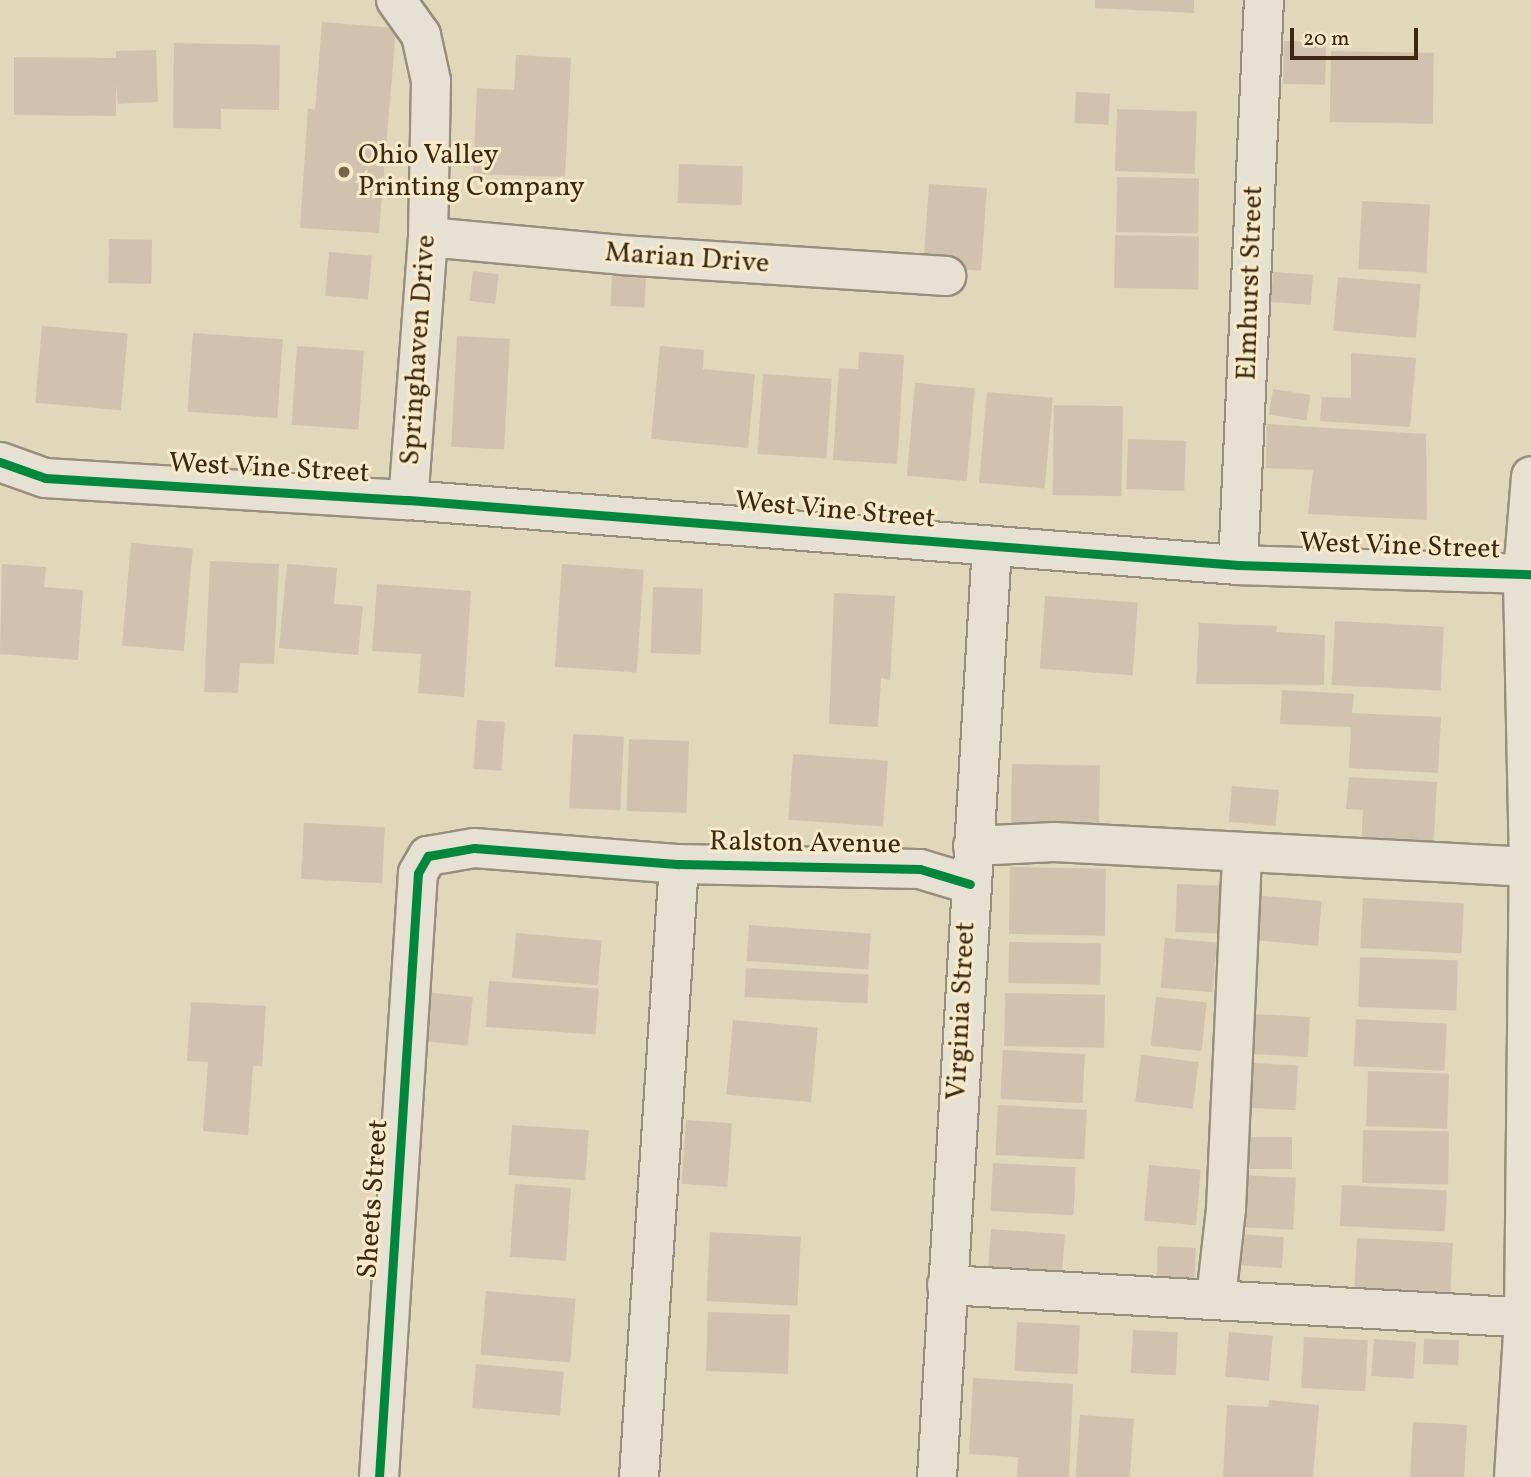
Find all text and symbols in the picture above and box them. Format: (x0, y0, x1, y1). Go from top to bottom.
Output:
scale bar (1293, 14, 1421, 58)
text: 20 m (1303, 25, 1349, 54)
place label: Ohio Valley Printing Company (358, 139, 585, 205)
marker: Ohio Valley Printing Company (336, 164, 352, 180)
street label: Elmhurst Street (1231, 185, 1271, 381)
street label: Springhaven Drive (394, 234, 444, 466)
street label: Marian Drive (604, 236, 770, 282)
street label: West Vine Street (167, 447, 371, 491)
street label: West Vine Street (733, 485, 937, 537)
street label: West Vine Street (1299, 527, 1501, 567)
street label: Ralston Avenue (709, 826, 901, 862)
street label: Virginia Street (941, 921, 983, 1101)
street label: Sheets Street (352, 1118, 396, 1280)

